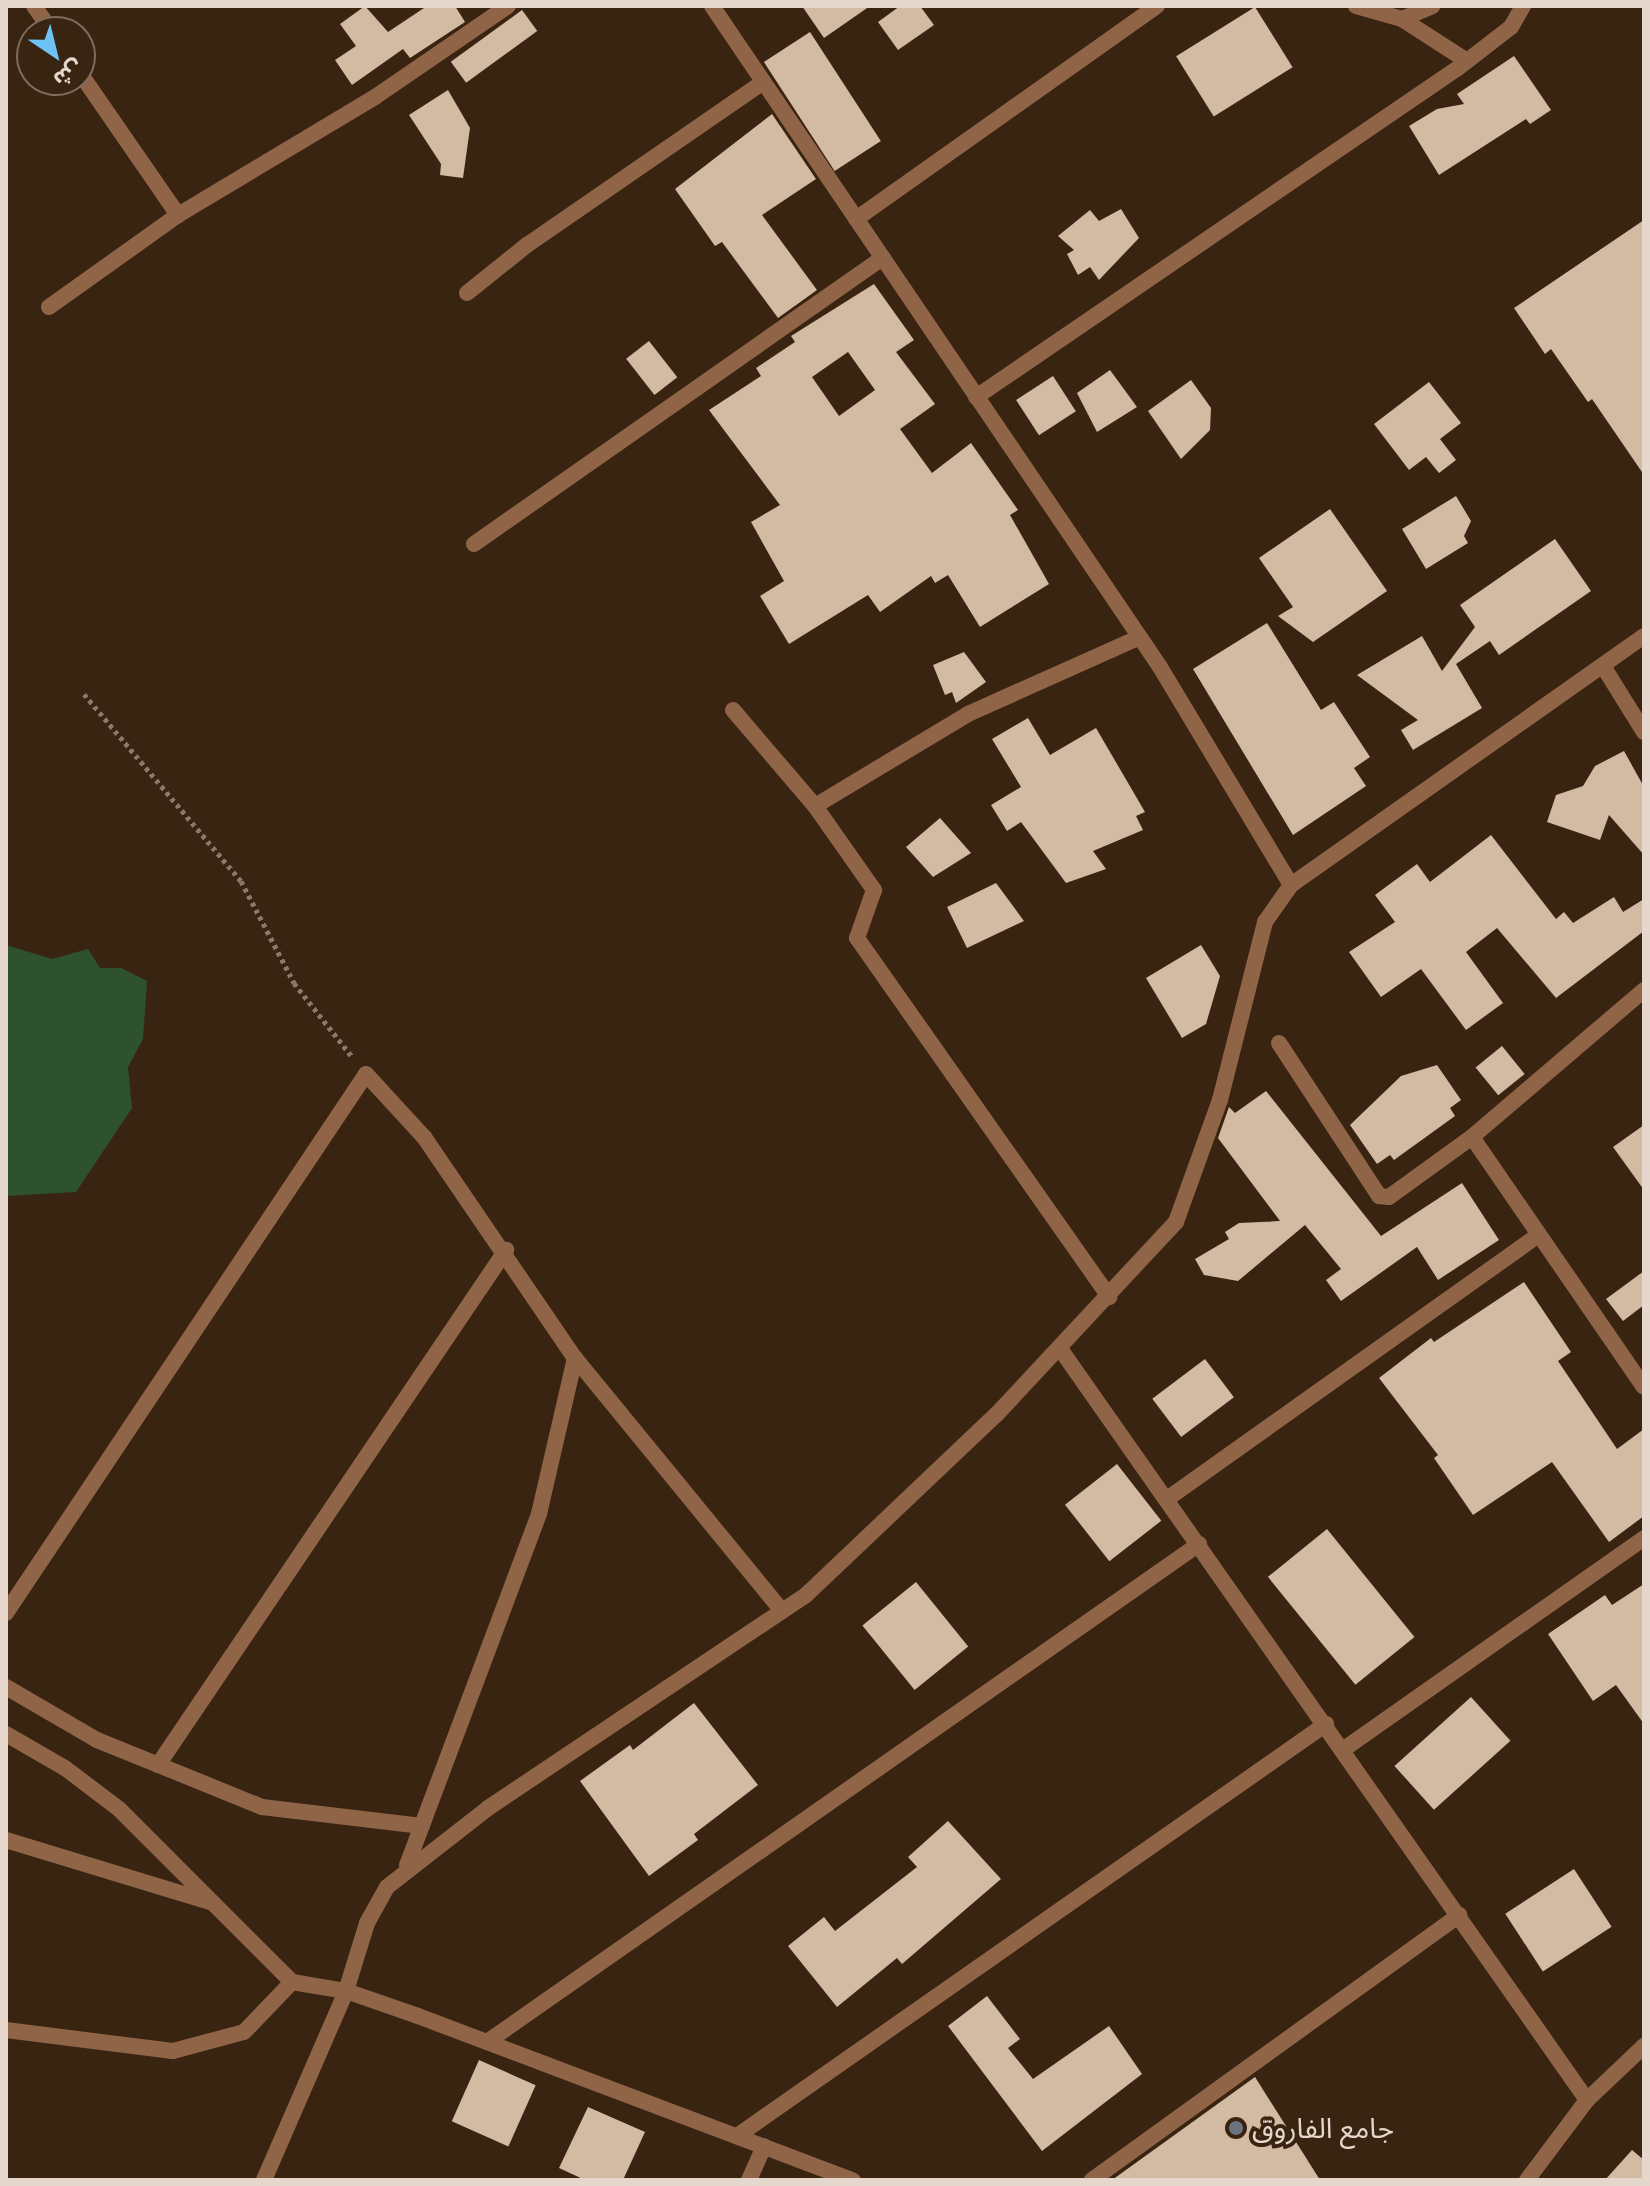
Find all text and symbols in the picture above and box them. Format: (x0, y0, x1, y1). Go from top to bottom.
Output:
north arrow (16, 16, 96, 96)
text: ش (48, 54, 89, 94)
place label: جامع الفاروق (1252, 2111, 1394, 2145)
marker: جامع الفاروق (1227, 2119, 1245, 2137)

